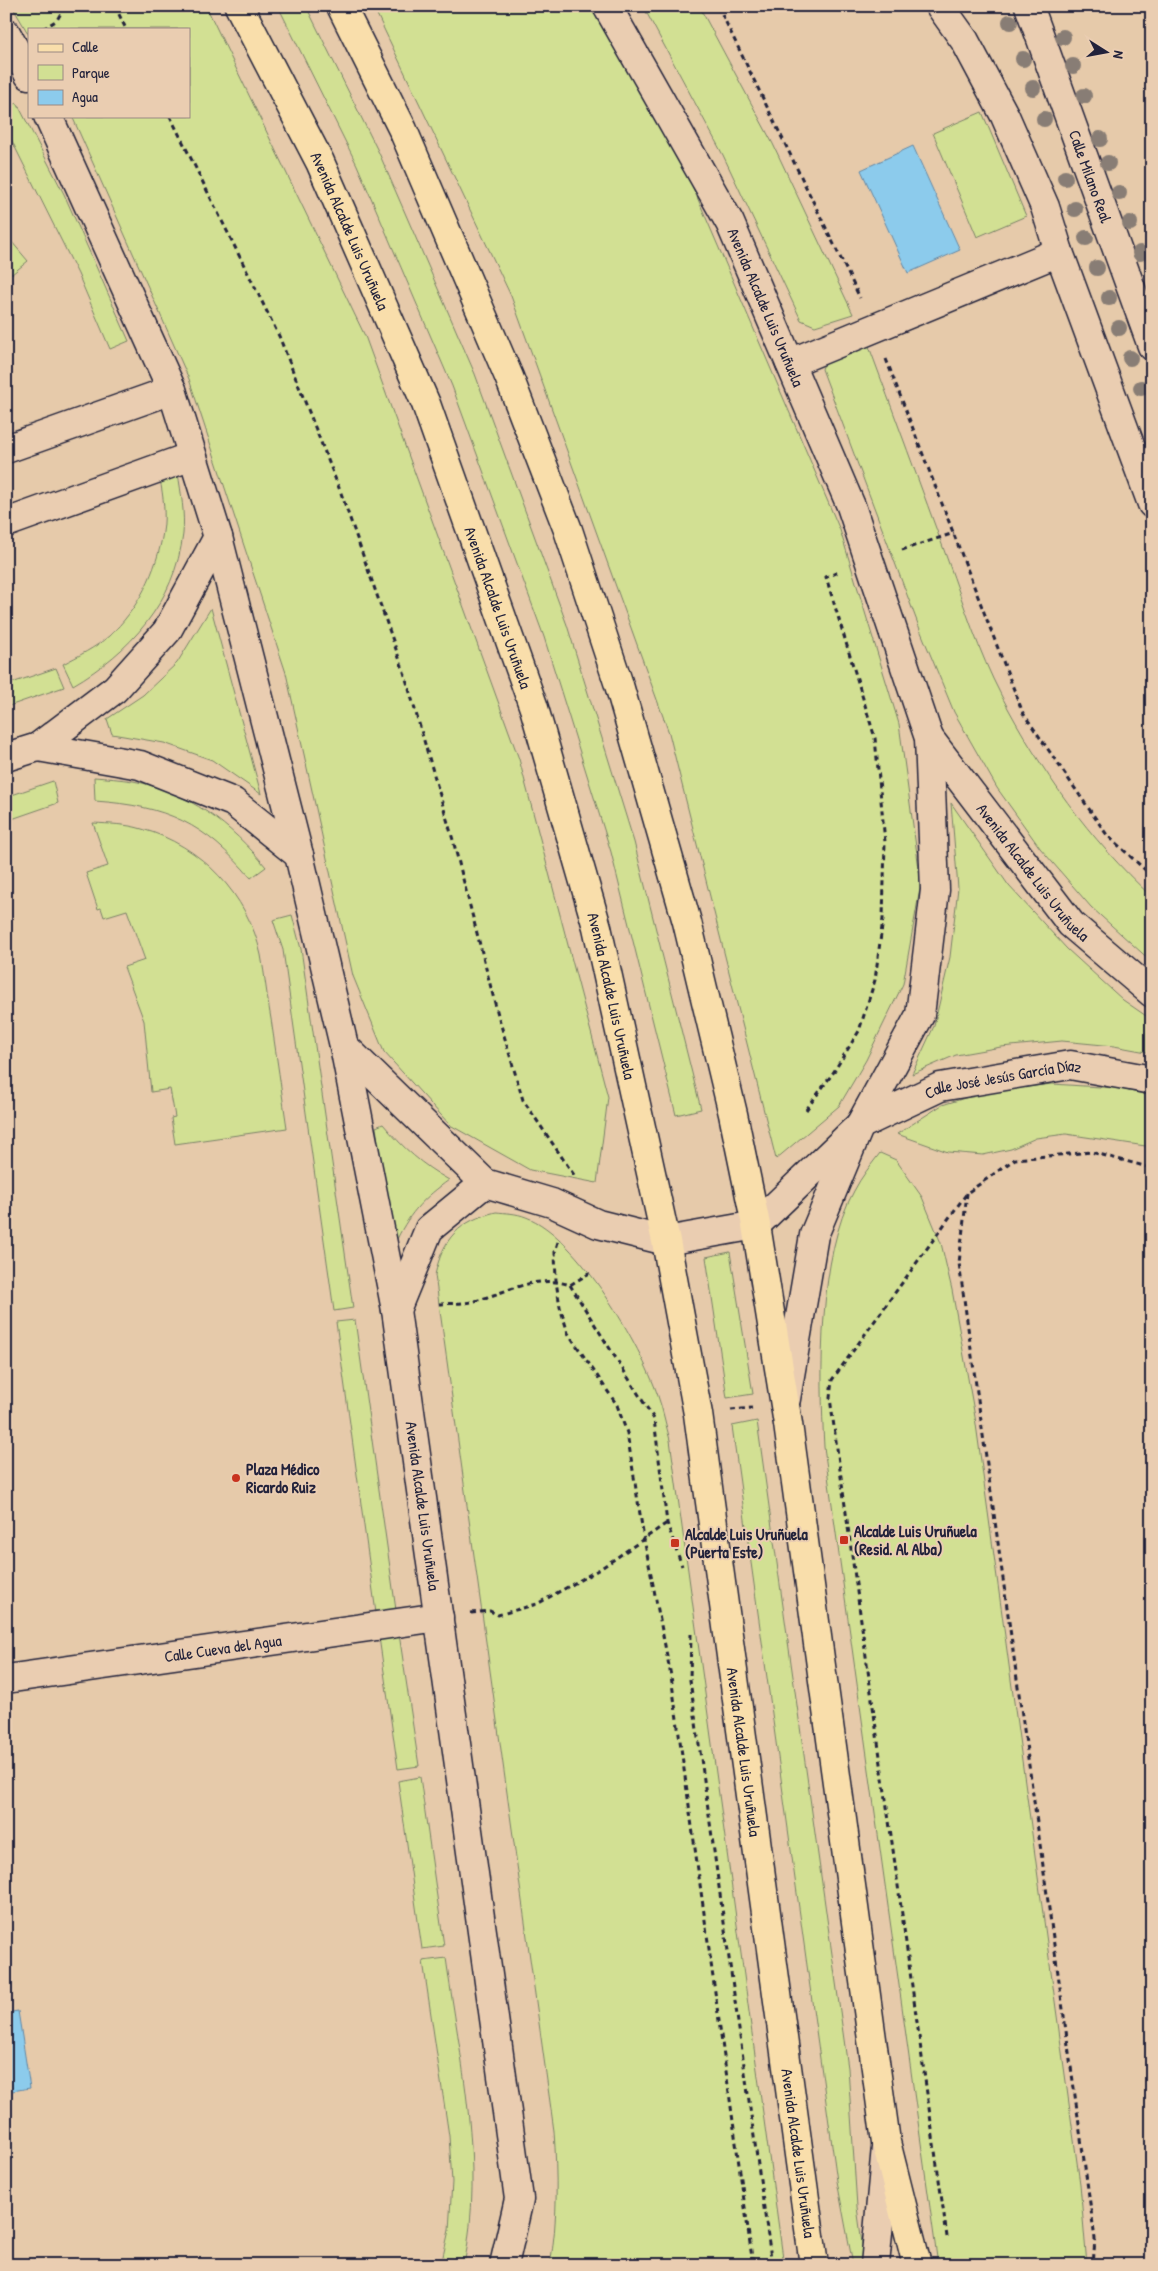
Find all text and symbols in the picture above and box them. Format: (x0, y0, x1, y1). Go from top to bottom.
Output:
legend (28, 28, 190, 118)
north arrow (1080, 28, 1130, 78)
text: Calle (72, 36, 99, 57)
text: N (1109, 49, 1129, 61)
text: Parque (72, 62, 110, 83)
text: Agua (72, 86, 98, 107)
street label: Calle Milano Real (1064, 127, 1118, 226)
street label: Avenida Alcalde Luis Uruñuela (306, 148, 394, 313)
street label: Avenida Alcalde Luis Uruñuela (722, 224, 810, 390)
street label: Avenida Alcalde Luis Uruñuela (459, 524, 537, 692)
street label: Avenida Alcalde Luis Uruñuela (972, 799, 1094, 946)
street label: Avenida Alcalde Luis Uruñuela (582, 910, 641, 1082)
street label: Calle José Jesús García Díaz (921, 1054, 1083, 1104)
street label: Avenida Alcalde Luis Uruñuela (401, 1420, 446, 1592)
place label: Plaza Médico Ricardo Ruiz (246, 1458, 320, 1498)
marker: Plaza Médico Ricardo Ruiz (230, 1472, 242, 1484)
place label: Alcalde Luis Uruñuela (Resid. Al Alba) (854, 1520, 977, 1560)
place label: Alcalde Luis Uruñuela (Puerta Este) (685, 1523, 808, 1563)
marker: Alcalde Luis Uruñuela (Resid. Al Alba) (838, 1534, 850, 1546)
marker: Alcalde Luis Uruñuela (Puerta Este) (669, 1537, 681, 1549)
street label: Calle Cueva del Agua (163, 1629, 283, 1667)
street label: Avenida Alcalde Luis Uruñuela (722, 1666, 766, 1838)
street label: Avenida Alcalde Luis Uruñuela (776, 2067, 821, 2239)

